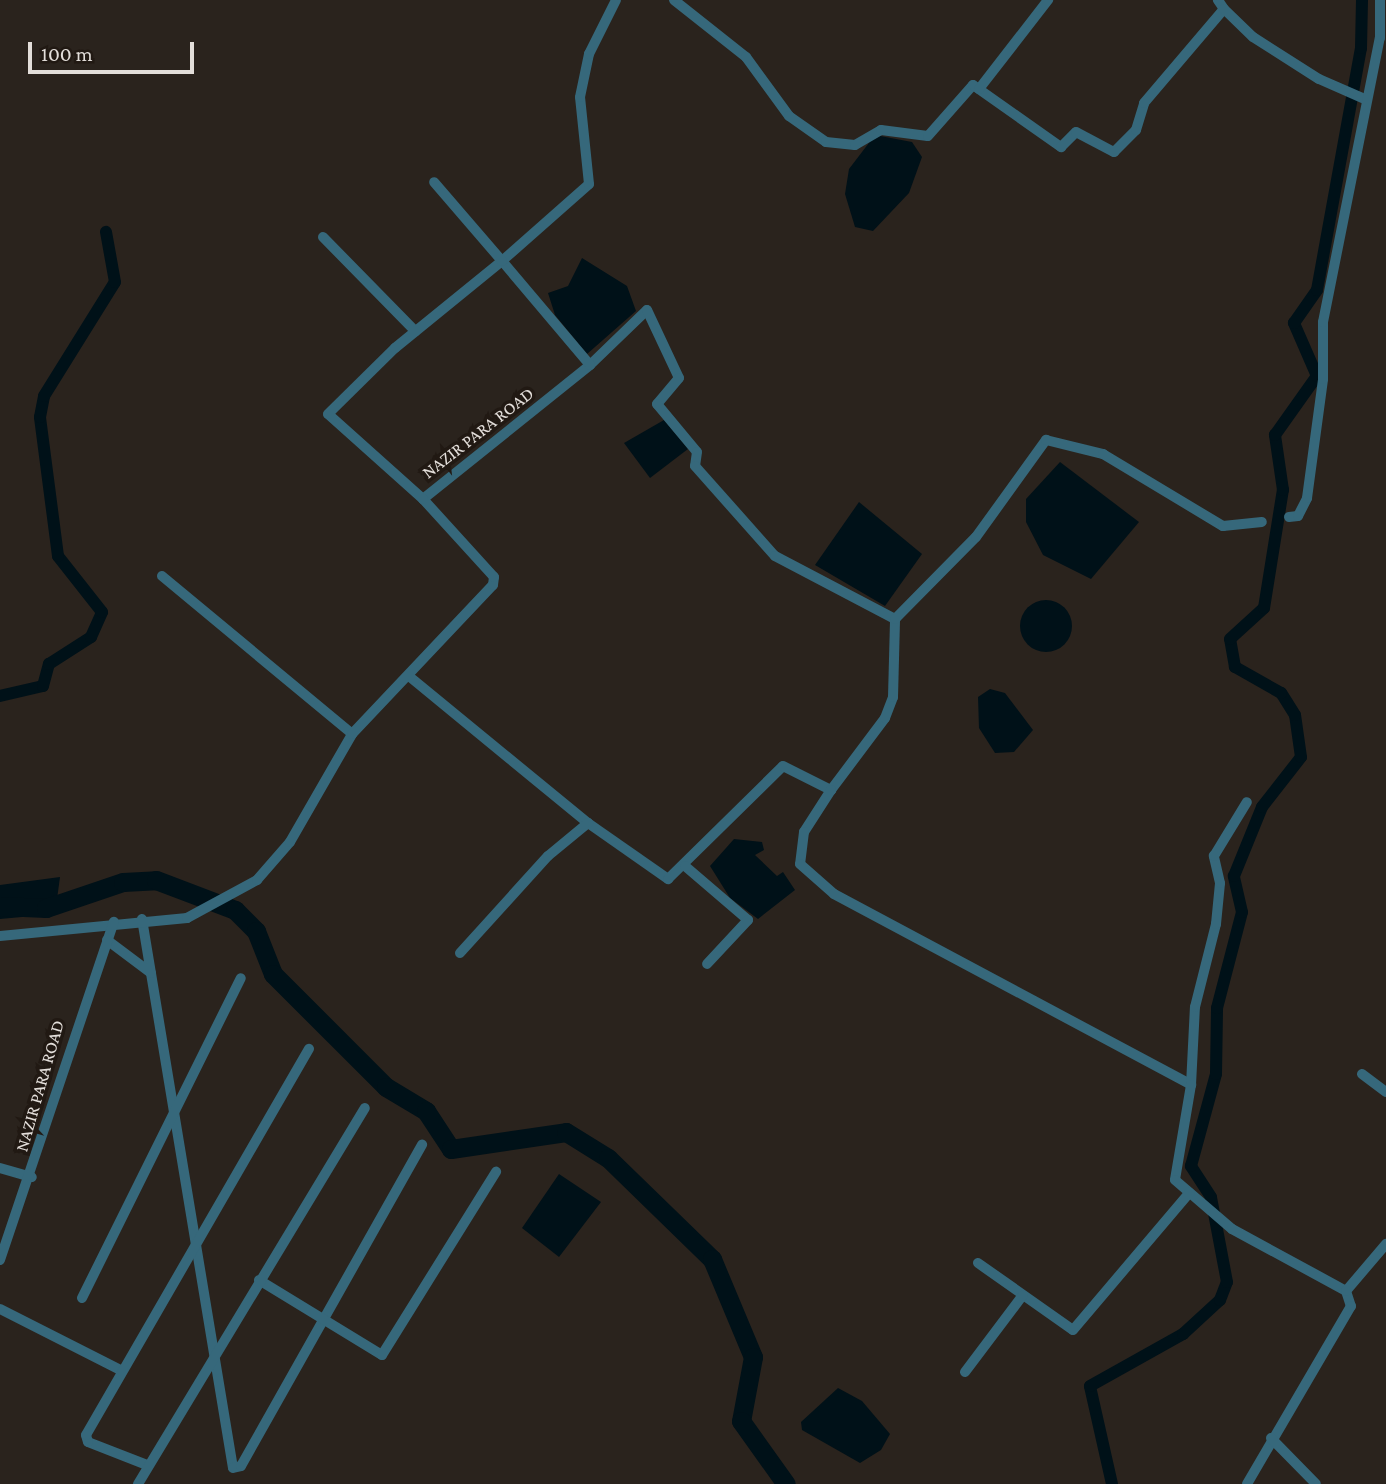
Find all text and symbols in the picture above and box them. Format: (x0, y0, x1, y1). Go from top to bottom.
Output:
scale bar (32, 28, 198, 72)
text: 100 m (41, 42, 93, 66)
street label: NAZIR PARA ROAD (418, 383, 538, 483)
street label: NAZIR PARA ROAD (11, 1018, 69, 1154)

